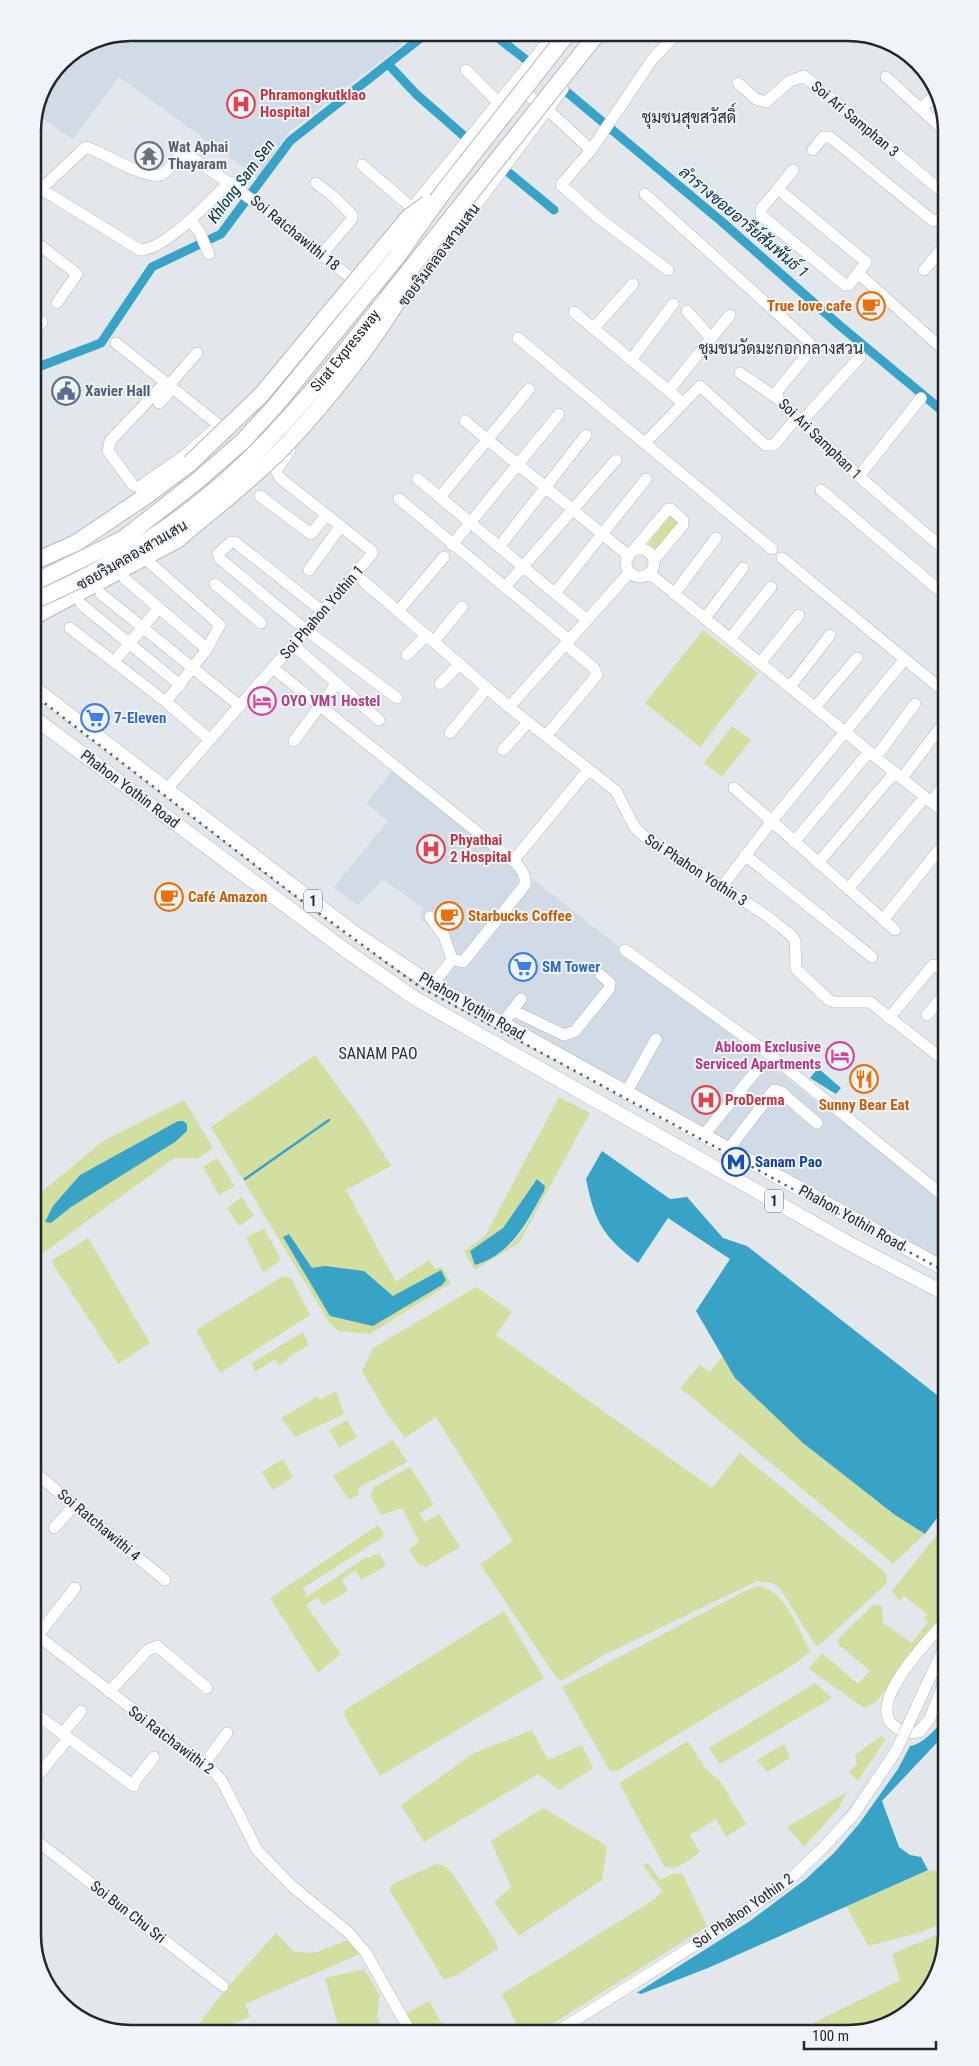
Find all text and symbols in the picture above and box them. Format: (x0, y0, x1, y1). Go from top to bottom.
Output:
street label: Soi Ari Samphan 3 (808, 77, 902, 161)
place label: Phramongkutklao Hospital (260, 86, 366, 121)
hospital icon: Phramongkutklao Hospital (226, 89, 256, 119)
district label: ชุมชนสุขสวัสดิ์ (642, 102, 736, 129)
water label: Khlong Sam Sen (203, 135, 279, 227)
place label: Wat Aphai Thayaram (168, 138, 228, 173)
temple icon: Wat Aphai Thayaram (134, 141, 164, 171)
water label: ลำรางซอยอารีย์สัมพันธ์ 1 (675, 160, 814, 282)
street label: Soi Ratchawithi 18 (247, 191, 343, 275)
street label: ซอยริมคลองสามเสน (394, 200, 484, 310)
cafe icon: True love cafe (856, 291, 886, 321)
place label: True love cafe (767, 297, 852, 315)
street label: Sirat Expressway (307, 306, 384, 395)
district label: ชุมชนวัดมะกอกกลางสวน (699, 338, 863, 360)
public building icon: Xavier Hall (51, 376, 81, 406)
place label: Xavier Hall (85, 382, 150, 400)
street label: Soi Ari Samphan 1 (775, 395, 865, 483)
street label: ซอยริมคลองสามเสน (74, 516, 190, 594)
street label: Soi Phahon Yothin 1 (276, 561, 368, 663)
hotel icon: OYO VM1 Hostel (247, 686, 277, 716)
place label: OYO VM1 Hostel (281, 692, 380, 710)
supermarket icon: 7-Eleven (80, 703, 110, 733)
place label: 7-Eleven (114, 709, 166, 727)
street label: Phahon Yothin Road (77, 746, 183, 832)
street label: Soi Phahon Yothin 3 (641, 830, 751, 910)
place label: Phyathai 2 Hospital (450, 831, 511, 866)
hospital icon: Phyathai 2 Hospital (416, 834, 446, 864)
cafe icon: Café Amazon (154, 882, 184, 912)
place label: Café Amazon (188, 888, 267, 906)
road number: 1 (304, 889, 322, 912)
cafe icon: Starbucks Coffee (434, 901, 464, 931)
place label: Starbucks Coffee (468, 907, 572, 925)
supermarket icon: SM Tower (508, 952, 538, 982)
place label: SM Tower (542, 958, 600, 976)
street label: Phahon Yothin Road (416, 968, 528, 1044)
place label: Abloom Exclusive Serviced Apartments (695, 1038, 821, 1073)
hotel icon: Abloom Exclusive Serviced Apartments (825, 1041, 855, 1071)
district label: SANAM PAO (338, 1044, 418, 1063)
restaurant icon: Sunny Bear Eat (849, 1064, 879, 1094)
hospital icon: ProDerma (691, 1085, 721, 1115)
place label: ProDerma (725, 1091, 785, 1109)
place label: Sunny Bear Eat (819, 1096, 910, 1114)
metro station icon: Sanam Pao (721, 1147, 751, 1177)
place label: Sanam Pao (755, 1153, 822, 1171)
street label: Phahon Yothin Road (796, 1181, 908, 1255)
road number: 1 (765, 1190, 783, 1212)
street label: Soi Ratchawithi 4 (54, 1485, 144, 1565)
street label: Soi Ratchawithi 2 (125, 1702, 217, 1778)
street label: Soi Phahon Yothin 2 (689, 1870, 797, 1952)
street label: Soi Bun Chu Sri (87, 1877, 169, 1947)
scale bar (804, 2018, 936, 2050)
text: 100 m (812, 2027, 849, 2045)

